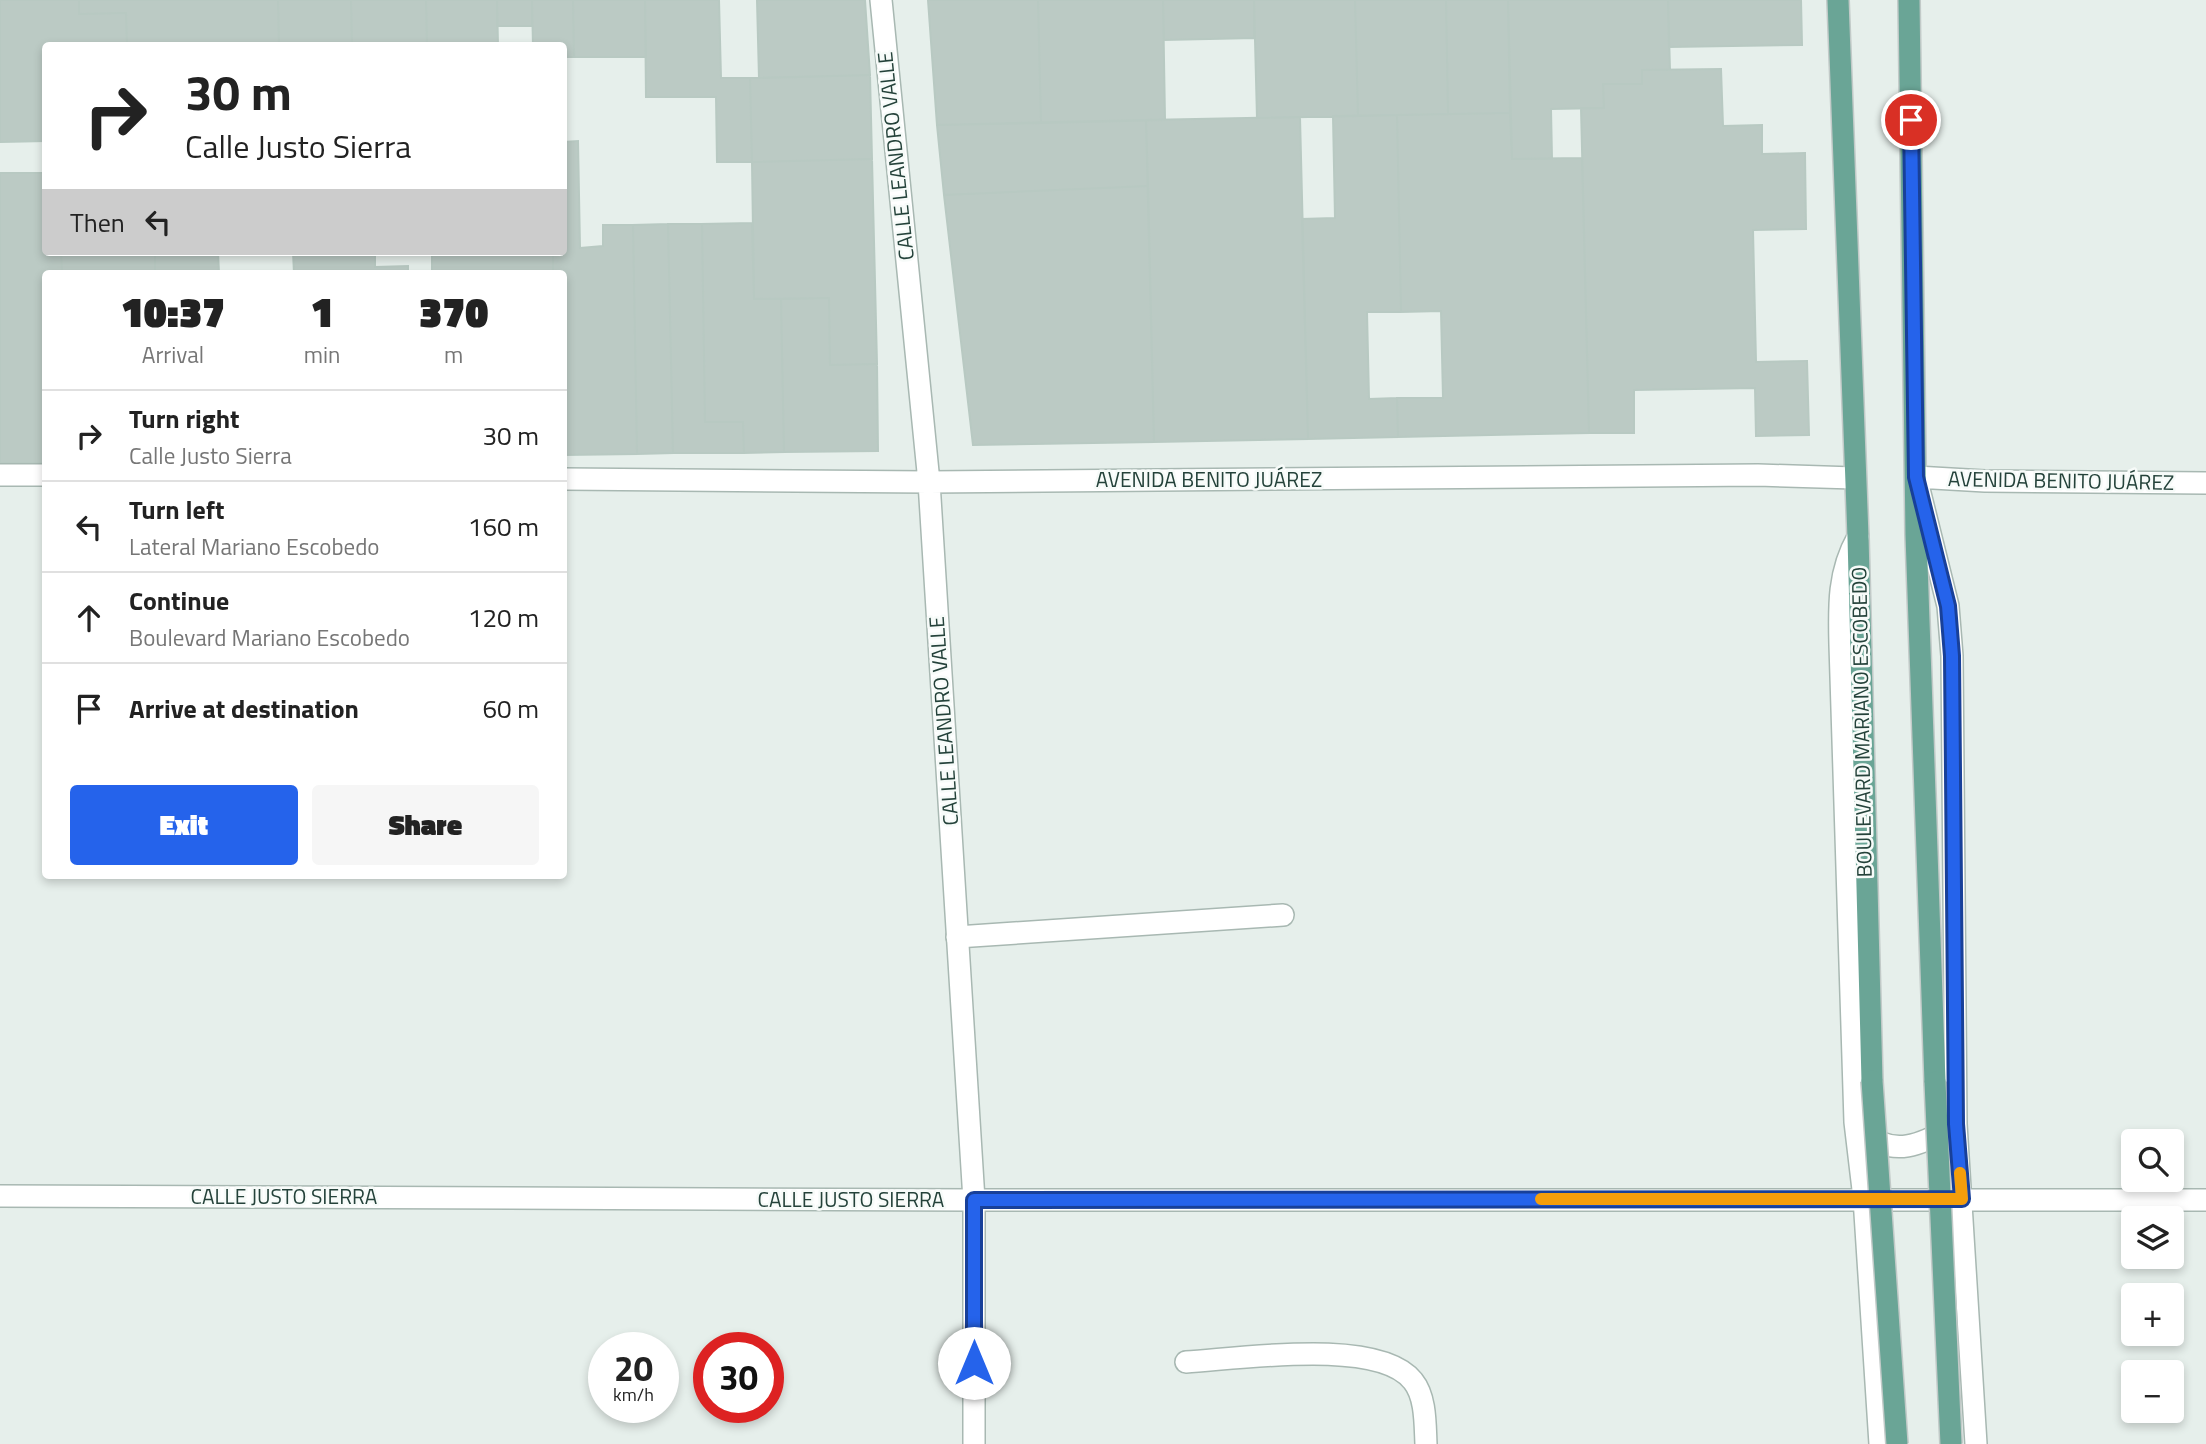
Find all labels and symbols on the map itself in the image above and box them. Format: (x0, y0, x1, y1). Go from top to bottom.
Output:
street label: CALLE LEANDRO VALLE (868, 50, 922, 262)
pin (1881, 90, 1941, 150)
street label: AVENIDA BENITO JUÁREZ (1948, 462, 2174, 498)
street label: AVENIDA BENITO JUÁREZ (1096, 463, 1322, 495)
street label: BOULEVARD MARIANO ESCOBEDO (1842, 566, 1880, 878)
street label: CALLE LEANDRO VALLE (920, 615, 966, 827)
street label: CALLE JUSTO SIERRA (191, 1180, 378, 1212)
street label: CALLE JUSTO SIERRA (758, 1183, 945, 1215)
position arrow (937, 1326, 1011, 1400)
speed limit sign: 30 (693, 1332, 784, 1423)

